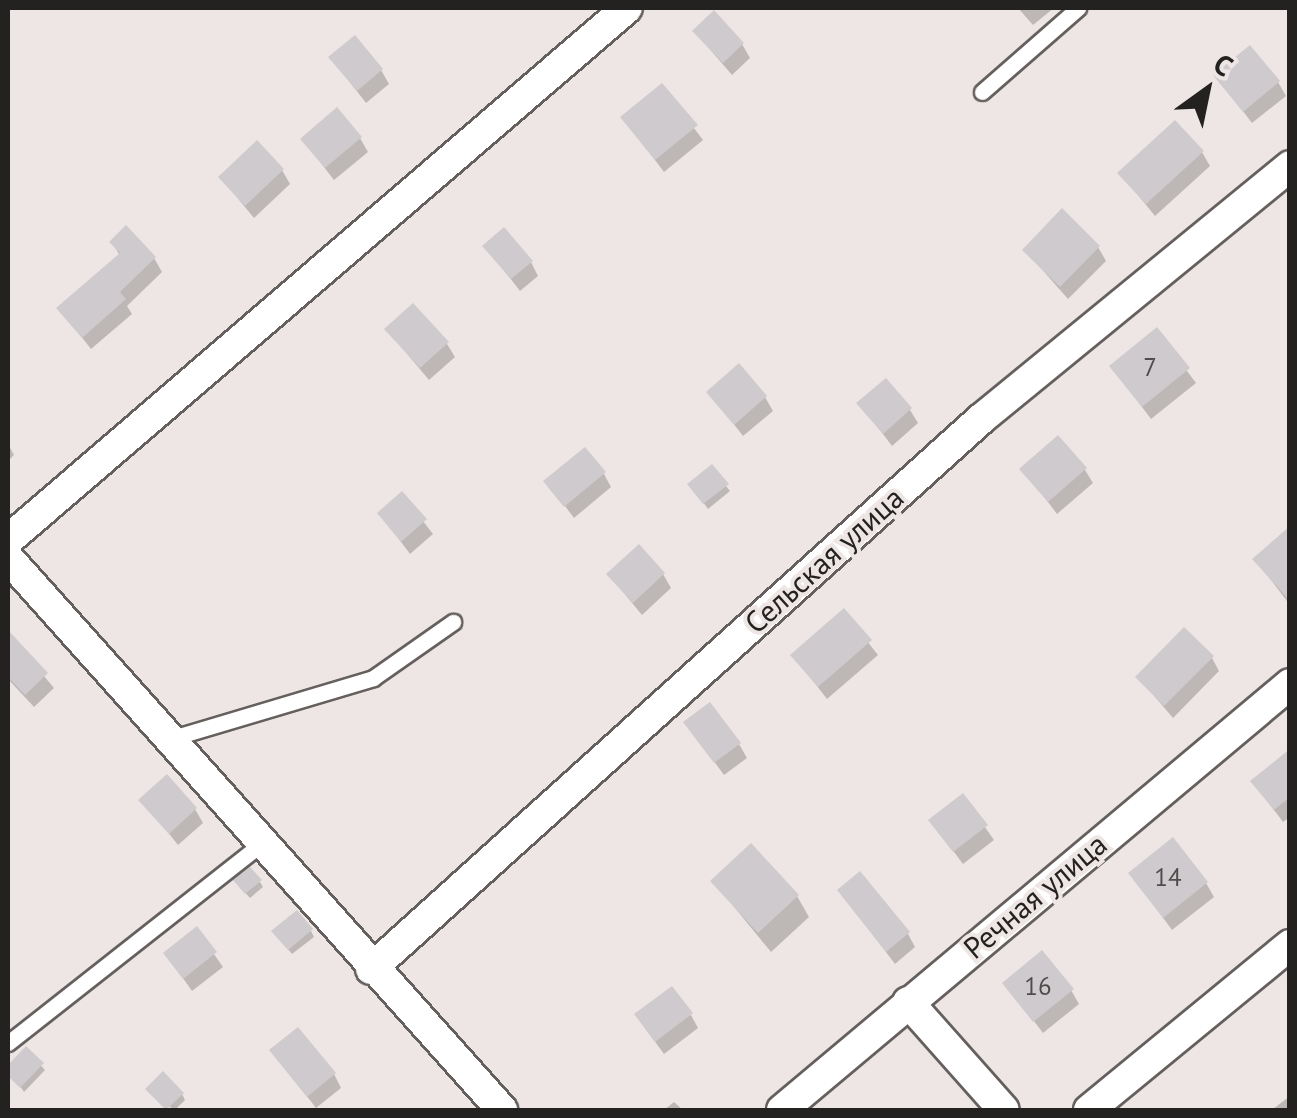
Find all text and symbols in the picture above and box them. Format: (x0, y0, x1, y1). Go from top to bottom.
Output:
north arrow (1157, 40, 1257, 140)
text: С (1207, 45, 1240, 84)
house number: 7 (1143, 352, 1157, 382)
street label: Сельская улица (737, 479, 911, 641)
street label: Речная улица (956, 826, 1114, 966)
house number: 14 (1154, 862, 1182, 892)
house number: 16 (1024, 971, 1052, 1001)

